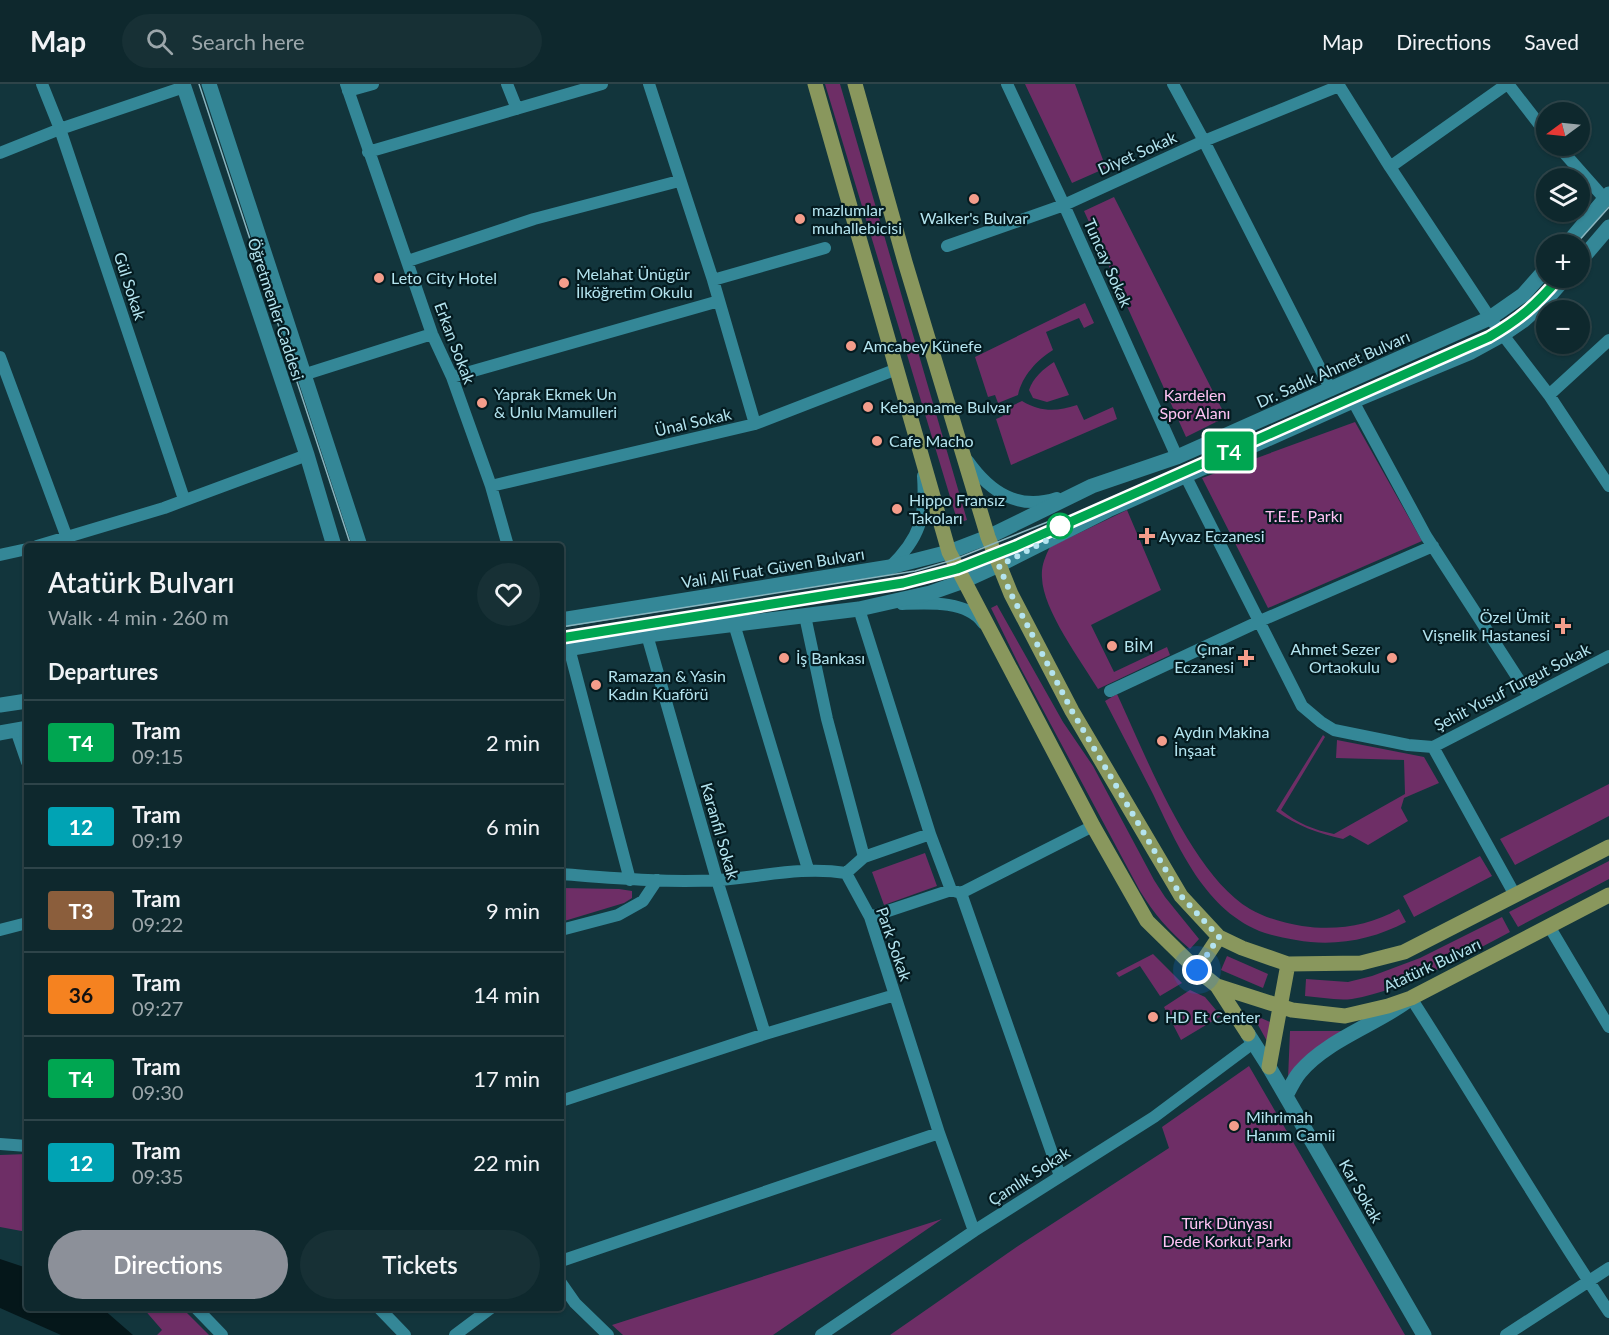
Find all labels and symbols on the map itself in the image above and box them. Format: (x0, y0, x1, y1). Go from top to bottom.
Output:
north arrow (1536, 102, 1590, 156)
street label: Diyet Sokak (1095, 126, 1180, 178)
marker: Walker's Bulvar (967, 192, 981, 206)
place label: mazlumlar muhallebicisi (812, 200, 902, 237)
place label: Walker's Bulvar (920, 208, 1028, 227)
marker: mazlumlar muhallebicisi (793, 212, 807, 226)
street label: Tuncay Sokak (1080, 216, 1137, 311)
street label: Öğretmenler Caddesi (244, 235, 308, 382)
street label: Gül Sokak (111, 249, 151, 323)
place label: Melahat Ünügür İlköğretim Okulu (576, 264, 693, 301)
place label: Leto City Hotel (391, 268, 497, 287)
marker: Leto City Hotel (372, 271, 386, 285)
marker: Melahat Ünügür İlköğretim Okulu (557, 276, 571, 290)
street label: Erkan Sokak (431, 299, 480, 387)
street label: Dr. Sadık Ahmet Bulvarı (1253, 326, 1412, 411)
place label: Amcabey Künefe (863, 336, 982, 355)
marker: Amcabey Künefe (844, 339, 858, 353)
place label: Yaprak Ekmek Un & Unlu Mamulleri (494, 384, 617, 421)
park label: Kardelen Spor Alanı (1160, 385, 1230, 422)
marker: Yaprak Ekmek Un & Unlu Mamulleri (475, 396, 489, 410)
place label: Kebapname Bulvar (880, 397, 1012, 416)
marker: Kebapname Bulvar (861, 400, 875, 414)
street label: Ünal Sokak (653, 403, 734, 440)
place label: Cafe Macho (889, 431, 974, 450)
line badge: T4 (1202, 432, 1256, 470)
marker: Cafe Macho (870, 434, 884, 448)
place label: Hippo Fransız Takoları (909, 490, 1005, 527)
marker: Hippo Fransız Takoları (890, 502, 904, 516)
park label: T.E.E. Parkı (1265, 506, 1343, 525)
unlabelled marker (1047, 513, 1073, 539)
place label: Ayvaz Eczanesi (1159, 526, 1265, 545)
marker: Ayvaz Eczanesi (1140, 529, 1154, 543)
street label: Vali Ali Fuat Güven Bulvarı (680, 544, 866, 591)
place label: Özel Ümit Vişnelik Hastanesi (1422, 607, 1550, 644)
marker: Özel Ümit Vişnelik Hastanesi (1554, 617, 1572, 635)
place label: BİM (1124, 636, 1154, 655)
street label: Şehit Yusuf Turgut Sokak (1431, 638, 1594, 734)
marker: BİM (1105, 639, 1119, 653)
place label: Çınar Eczanesi (1174, 639, 1234, 676)
place label: Ahmet Sezer Ortaokulu (1290, 639, 1380, 676)
place label: İş Bankası (796, 648, 865, 667)
marker: İş Bankası (777, 651, 791, 665)
marker: Çınar Eczanesi (1239, 651, 1253, 665)
marker: Ahmet Sezer Ortaokulu (1385, 651, 1399, 665)
place label: Ramazan & Yasin Kadın Kuaförü (608, 666, 726, 703)
marker: Ramazan & Yasin Kadın Kuaförü (589, 678, 603, 692)
place label: Aydın Makina İnşaat (1174, 722, 1269, 759)
marker: Aydın Makina İnşaat (1155, 734, 1169, 748)
street label: Karanfil Sokak (698, 780, 744, 882)
street label: Park Sokak (873, 904, 916, 984)
street label: Atatürk Bulvarı (1380, 934, 1483, 995)
your location (1182, 955, 1212, 985)
place label: HD Et Center (1165, 1007, 1260, 1026)
marker: HD Et Center (1146, 1010, 1160, 1024)
place label: Mihrimah Hanım Camii (1246, 1107, 1335, 1144)
marker: Mihrimah Hanım Camii (1227, 1119, 1241, 1133)
street label: Çamlık Sokak (984, 1142, 1074, 1209)
street label: Kar Sokak (1336, 1156, 1388, 1227)
park label: Türk Dünyası Dede Korkut Parkı (1163, 1213, 1291, 1250)

